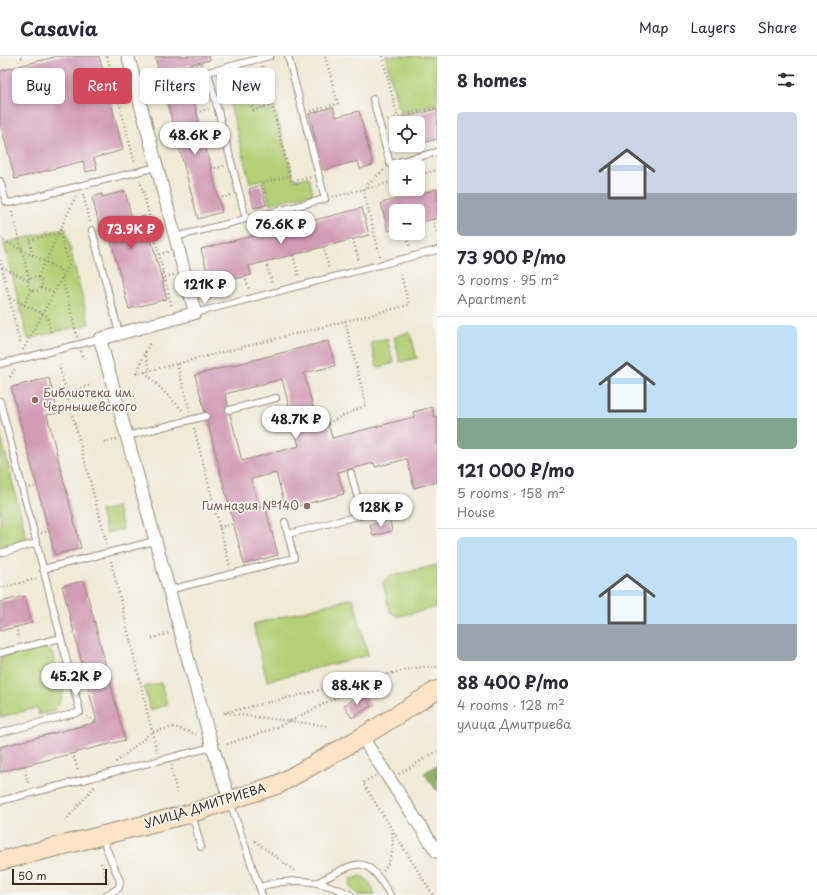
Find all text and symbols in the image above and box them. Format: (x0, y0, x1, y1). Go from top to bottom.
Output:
text: Casavia (20, 14, 98, 42)
text: Map (639, 17, 669, 38)
text: Layers (691, 17, 736, 38)
text: Share (758, 17, 797, 38)
text: 8 homes (457, 67, 527, 93)
chip: Buy (12, 68, 65, 104)
chip: Rent (73, 68, 132, 104)
chip: Filters (140, 68, 209, 104)
chip: New (217, 68, 275, 104)
icon: filters (775, 69, 797, 91)
map controls (389, 116, 425, 240)
button: locate (389, 116, 425, 152)
pin: 48.6K ₽ (158, 122, 232, 156)
text: 48.6K ₽ (169, 125, 221, 144)
icon: home (591, 138, 663, 210)
button: + (389, 160, 425, 196)
button: − (389, 204, 425, 240)
pin: 76.6K ₽ (244, 211, 318, 245)
text: 76.6K ₽ (256, 214, 306, 233)
pin: 73.9K ₽ (94, 216, 168, 250)
text: 73.9K ₽ (107, 219, 155, 238)
text: 73 900 ₽/mo (457, 244, 566, 270)
text: 3 rooms · 95 m² (457, 270, 559, 289)
pin: 121K ₽ (172, 271, 238, 305)
text: 121K ₽ (183, 274, 227, 293)
text: Apartment (457, 289, 526, 308)
icon: home (591, 351, 663, 423)
place label: Библиотека им. Чернышевского (43, 383, 137, 415)
marker: Библиотека им. Чернышевского (30, 395, 40, 405)
pin: 48.7K ₽ (259, 406, 333, 440)
text: 48.7K ₽ (271, 409, 321, 428)
text: 121 000 ₽/mo (457, 457, 574, 483)
text: 5 rooms · 158 m² (457, 483, 565, 502)
pin: 128K ₽ (348, 494, 414, 528)
place label: Гимназия №140 (202, 496, 299, 514)
text: 128K ₽ (359, 497, 403, 516)
marker: Гимназия №140 (302, 501, 312, 511)
text: House (457, 502, 495, 521)
icon: home (591, 563, 663, 635)
pin: 45.2K ₽ (39, 663, 113, 697)
text: 45.2K ₽ (50, 666, 102, 685)
text: 88 400 ₽/mo (457, 669, 568, 695)
pin: 88.4K ₽ (320, 672, 394, 706)
text: 88.4K ₽ (332, 675, 382, 694)
text: 4 rooms · 128 m² (457, 695, 565, 714)
text: улица Дмитриева (457, 714, 571, 733)
street label: УЛИЦА ДМИТРИЕВА (142, 778, 268, 832)
scale bar (12, 867, 107, 886)
text: 50 m (18, 867, 47, 884)

